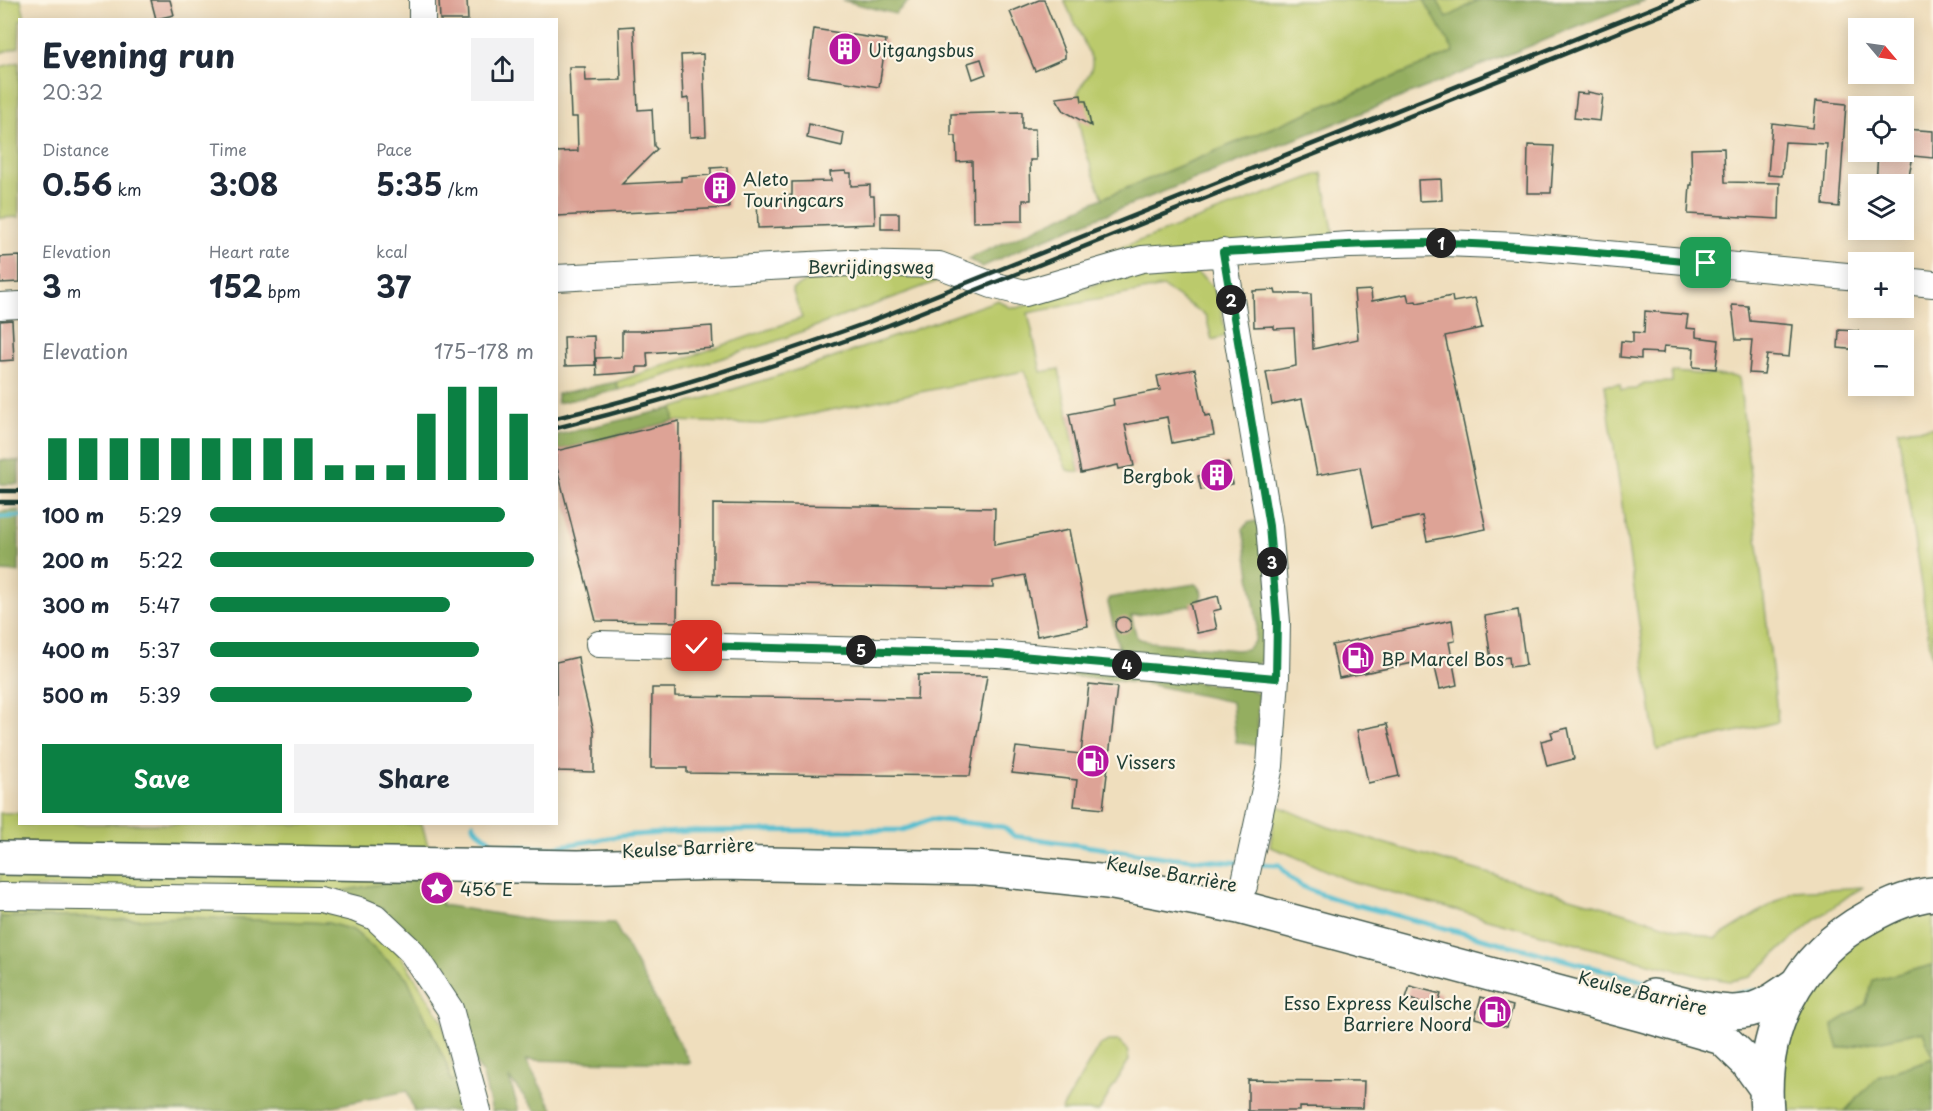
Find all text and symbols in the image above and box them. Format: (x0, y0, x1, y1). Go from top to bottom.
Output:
north arrow (1848, 18, 1914, 84)
map controls (1848, 18, 1914, 396)
text: Evening run (42, 29, 235, 79)
building icon: Uitgangsbus (827, 31, 863, 67)
place label: Uitgangsbus (868, 36, 974, 63)
button: share (471, 38, 534, 101)
text: 20:32 (42, 77, 103, 107)
button: locate (1848, 96, 1914, 162)
text: Distance (42, 137, 109, 161)
text: Time (209, 137, 247, 161)
text: Pace (376, 137, 412, 161)
text: 0.56 (42, 161, 112, 206)
text: 3:08 (209, 161, 278, 206)
text: 5:35 (376, 161, 443, 206)
place label: Aleto Touringcars (743, 165, 844, 213)
building icon: Aleto Touringcars (702, 170, 738, 206)
button: layers (1848, 174, 1914, 240)
text: km (112, 177, 142, 201)
text: /km (443, 177, 479, 201)
pin: 1 (1426, 228, 1456, 258)
text: 1 (1437, 231, 1445, 255)
pin (1680, 237, 1731, 288)
text: Elevation (42, 239, 111, 263)
text: Heart rate (209, 239, 290, 263)
text: kcal (376, 239, 408, 263)
icon: arrive (1689, 246, 1722, 279)
button: + (1848, 252, 1914, 318)
street label: Bevrijdingsweg (808, 253, 934, 280)
text: 3 (42, 263, 62, 308)
text: 152 (209, 263, 263, 308)
text: 37 (376, 263, 411, 308)
text: m (62, 279, 81, 303)
text: bpm (263, 279, 301, 303)
pin: 2 (1216, 285, 1246, 315)
text: 2 (1225, 288, 1237, 312)
button: − (1848, 330, 1914, 396)
text: Elevation (42, 336, 128, 366)
text: 175–178 m (434, 336, 534, 366)
building icon: Bergbok (1199, 457, 1235, 493)
place label: Bergbok (1122, 462, 1194, 489)
text: 100 m (42, 500, 104, 530)
text: 5:29 (138, 500, 182, 530)
text: 200 m (42, 545, 109, 575)
text: 5:22 (138, 545, 183, 575)
pin: 3 (1257, 547, 1287, 577)
text: 3 (1267, 550, 1277, 574)
text: 300 m (42, 590, 110, 620)
text: 5:47 (138, 590, 180, 620)
pin (671, 620, 722, 671)
icon: check (680, 629, 713, 662)
text: 400 m (42, 635, 110, 665)
text: 5:37 (138, 635, 180, 665)
pin: 5 (846, 635, 876, 665)
text: 5 (856, 638, 866, 662)
fuel station icon: BP Marcel Bos (1340, 640, 1376, 676)
place label: BP Marcel Bos (1381, 645, 1504, 672)
pin: 4 (1112, 650, 1142, 680)
text: 4 (1122, 653, 1132, 677)
text: 500 m (42, 680, 109, 710)
text: 5:39 (138, 680, 181, 710)
fuel station icon: Vissers (1075, 743, 1111, 779)
button: Save (42, 744, 282, 813)
button: Share (294, 744, 534, 813)
place label: Vissers (1116, 748, 1176, 775)
street label: Keulse Barrière (621, 830, 755, 864)
street label: Keulse Barrière (1104, 848, 1240, 898)
place icon: 456 E (419, 870, 455, 906)
place label: 456 E (460, 875, 513, 902)
street label: Keulse Barrière (1576, 963, 1711, 1021)
place label: Esso Express Keulsche Barriere Noord (1284, 989, 1472, 1037)
fuel station icon: Esso Express Keulsche Barriere Noord (1477, 994, 1513, 1030)

